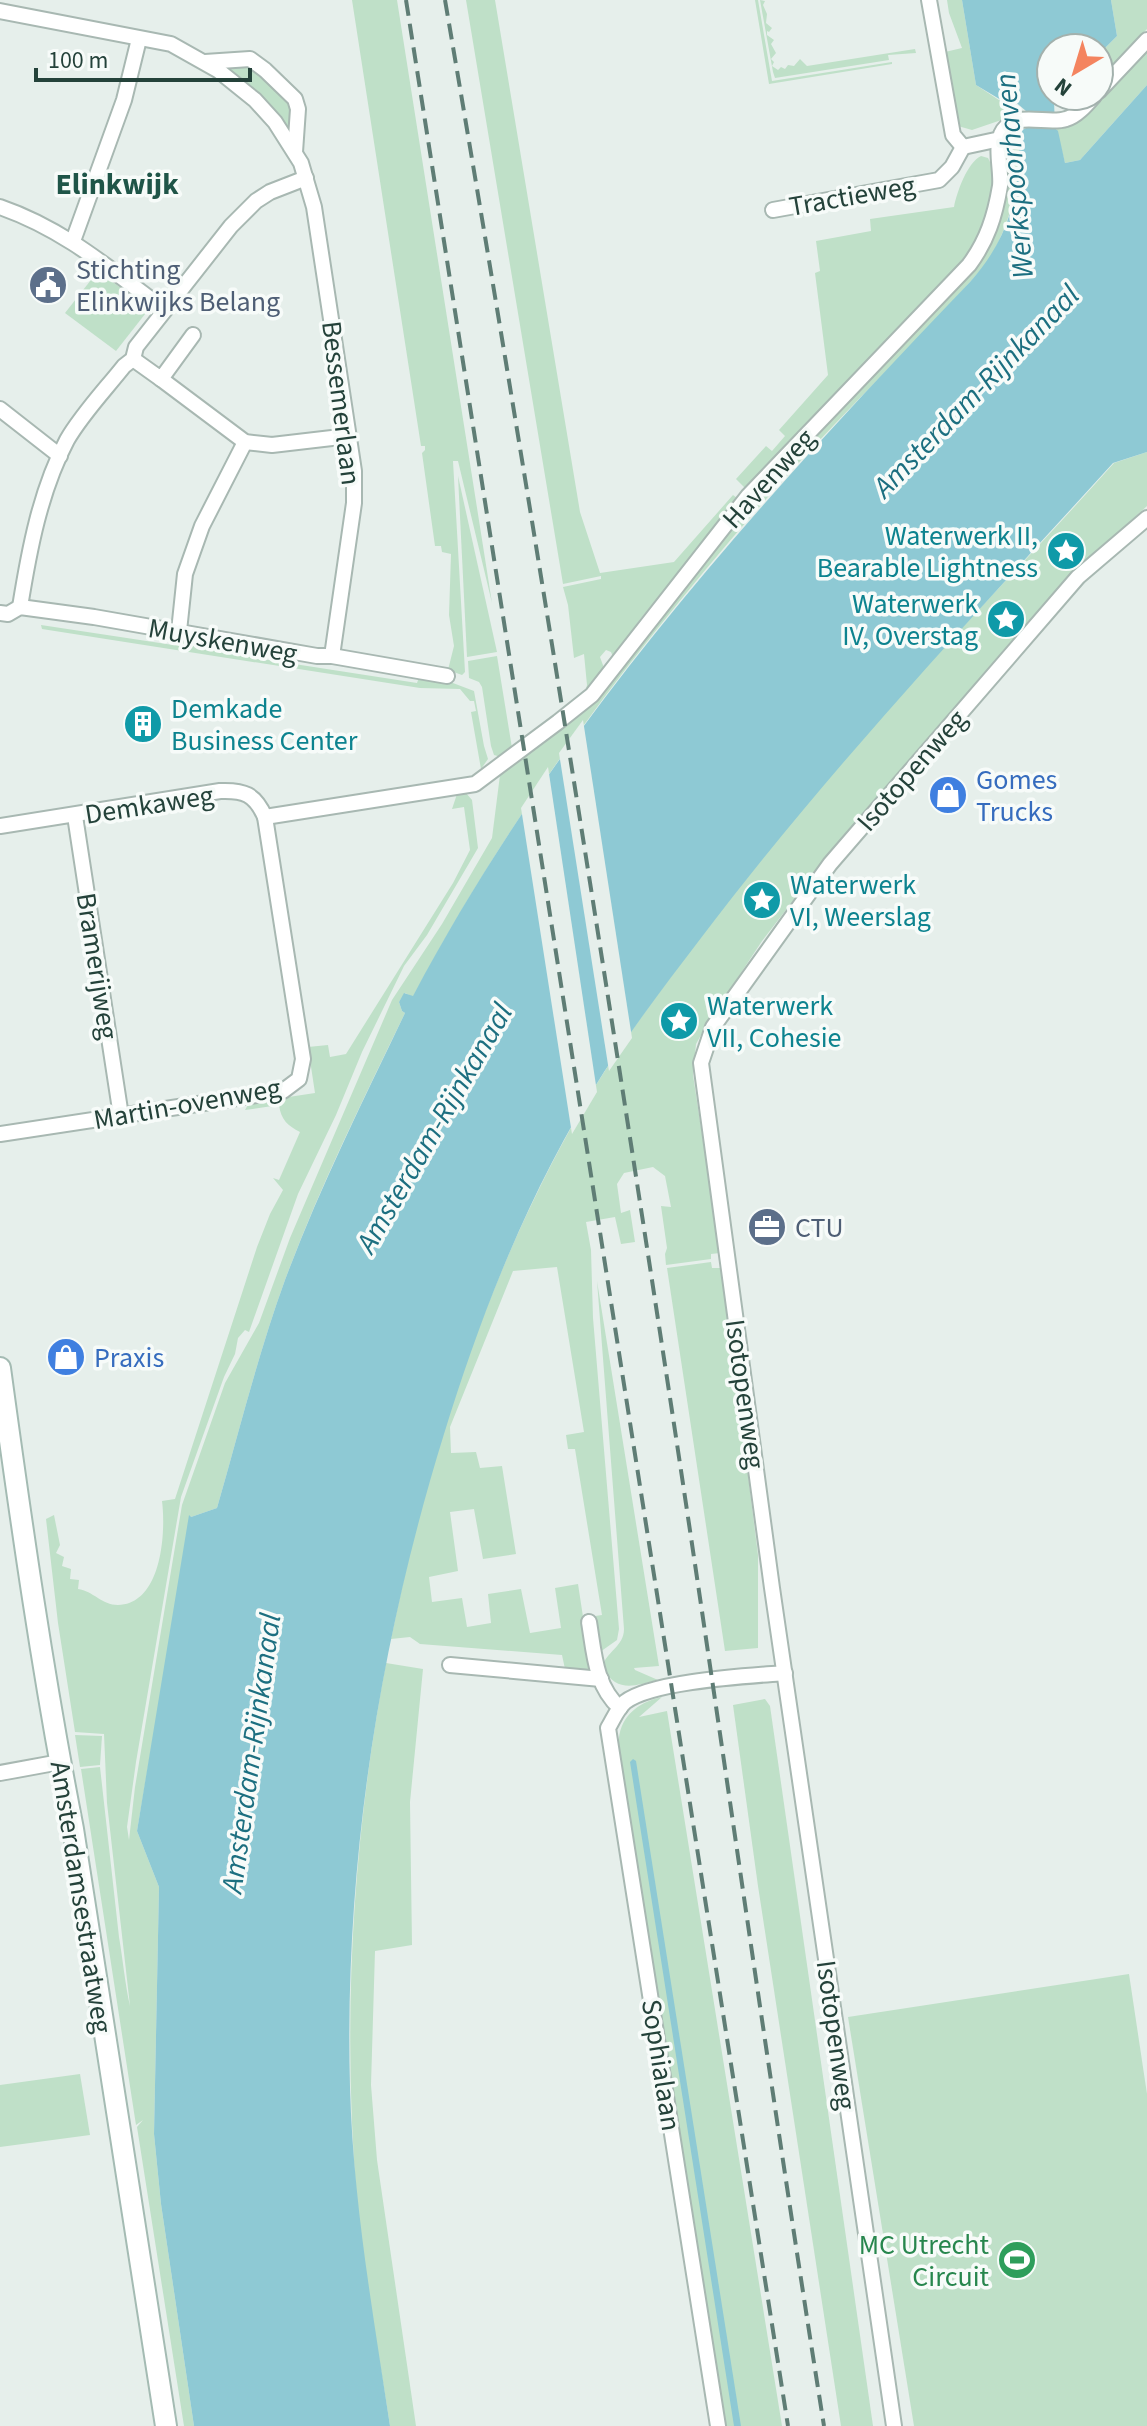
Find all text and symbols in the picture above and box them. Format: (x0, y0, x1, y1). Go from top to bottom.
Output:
scale bar (36, 32, 250, 82)
north arrow (1035, 32, 1115, 112)
text: 100 m (48, 43, 108, 78)
text: N (1048, 70, 1079, 104)
water label: Werkspoorhaven (984, 72, 1045, 280)
district label: Elinkwijk (55, 163, 179, 206)
street label: Tractieweg (786, 165, 918, 227)
place label: Stichting Elinkwijks Belang (76, 250, 280, 322)
public building icon: Stichting Elinkwijks Belang (27, 264, 69, 306)
water label: Amsterdam-Rijnkanaal (862, 275, 1090, 509)
street label: Bessemerlaan (311, 319, 371, 488)
street label: Havenweg (713, 420, 825, 537)
place label: Waterwerk II, Bearable Lightness (817, 516, 1038, 588)
place icon: Waterwerk II, Bearable Lightness (1045, 530, 1087, 572)
place label: Waterwerk IV, Overstag (842, 584, 978, 656)
place icon: Waterwerk IV, Overstag (985, 598, 1027, 640)
street label: Muyskenweg (145, 608, 301, 674)
place label: Demkade Business Center (171, 689, 358, 761)
street label: Isotopenweg (847, 701, 976, 841)
building icon: Demkade Business Center (122, 703, 164, 745)
place label: Gomes Trucks (976, 760, 1057, 832)
shop icon: Gomes Trucks (927, 774, 969, 816)
street label: Demkaweg (82, 775, 216, 835)
place label: Waterwerk VI, Weerslag (790, 865, 931, 937)
place icon: Waterwerk VI, Weerslag (741, 879, 783, 921)
street label: Bramerijweg (66, 890, 128, 1042)
place label: Waterwerk VII, Cohesie (707, 986, 842, 1058)
water label: Amsterdam-Rijnkanaal (344, 995, 524, 1263)
place icon: Waterwerk VII, Cohesie (658, 1000, 700, 1042)
street label: Martin-ovenweg (90, 1068, 284, 1140)
office icon: CTU (746, 1206, 788, 1248)
place label: CTU (795, 1208, 844, 1248)
street label: Isotopenweg (715, 1317, 775, 1471)
shop icon: Praxis (45, 1336, 87, 1378)
place label: Praxis (94, 1338, 164, 1378)
water label: Amsterdam-Rijnkanaal (210, 1610, 292, 1898)
street label: Amsterdamsestraatweg (40, 1758, 122, 2036)
street label: Isotopenweg (806, 1958, 866, 2112)
street label: Sophialaan (631, 1997, 691, 2134)
place label: MC Utrecht Circuit (859, 2225, 990, 2297)
sports icon: MC Utrecht Circuit (996, 2239, 1038, 2281)

